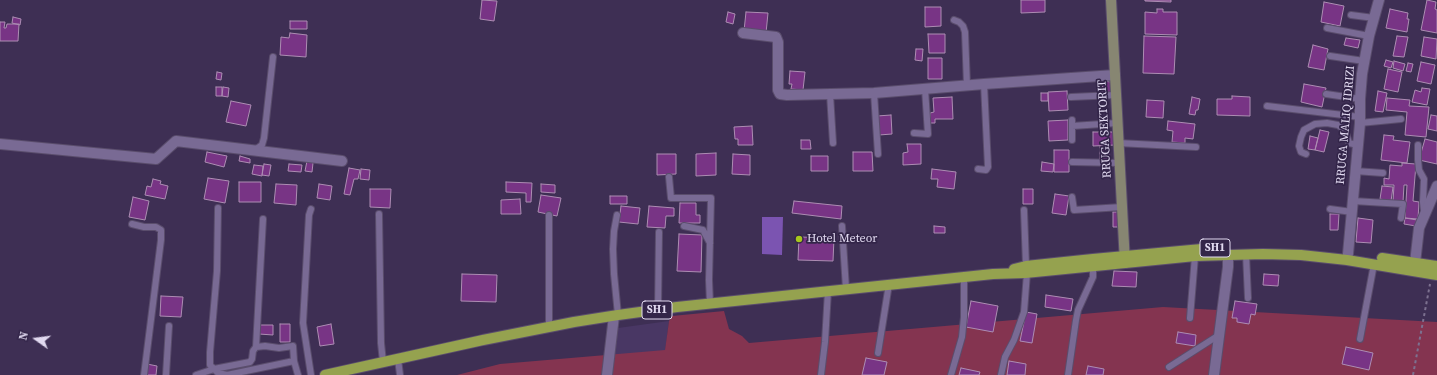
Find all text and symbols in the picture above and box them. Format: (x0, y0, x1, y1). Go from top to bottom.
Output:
street label: RRUGA MALIQ IDRIZI (1334, 65, 1358, 185)
street label: RRUGA SEKTORIT (1095, 79, 1115, 179)
place label: Hotel Meteor (807, 232, 877, 246)
marker: Hotel Meteor (794, 234, 804, 244)
road number: SH1 (1200, 239, 1230, 257)
road number: SH1 (642, 301, 672, 319)
north arrow (16, 319, 56, 359)
text: N (16, 330, 32, 342)

